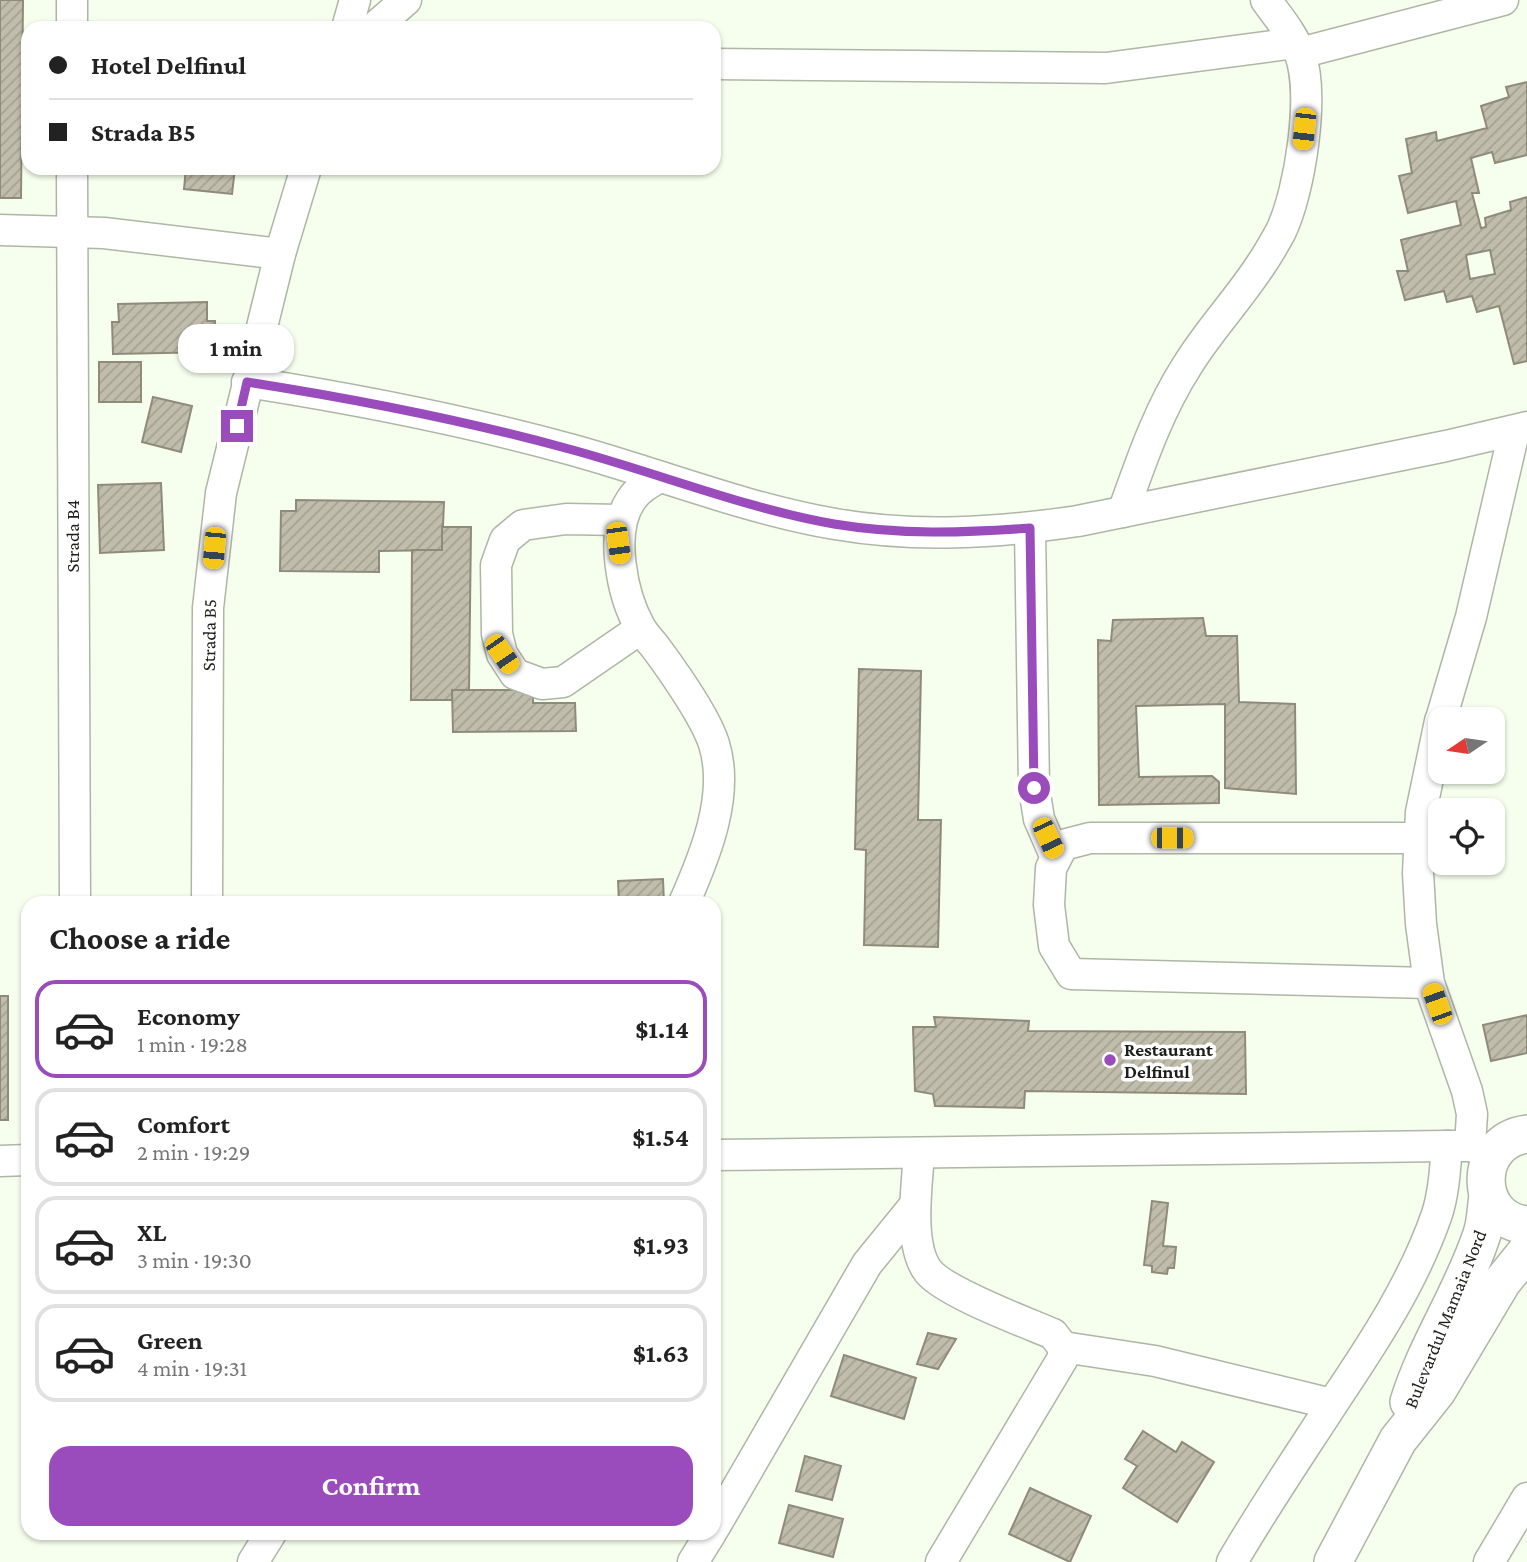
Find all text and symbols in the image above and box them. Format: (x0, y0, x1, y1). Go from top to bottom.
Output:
text: Hotel Delfinul (91, 51, 246, 80)
car (1292, 107, 1317, 151)
text: Strada B5 (91, 118, 196, 147)
callout: 1 min (179, 324, 295, 374)
text: 1 min (210, 335, 262, 361)
route end (221, 410, 253, 442)
street label: Strada B4 (62, 500, 83, 572)
car (605, 521, 632, 565)
car (202, 526, 227, 570)
street label: Strada B5 (198, 599, 220, 671)
car (482, 631, 523, 677)
north arrow (1428, 707, 1505, 784)
map controls (1428, 707, 1505, 875)
route start (1018, 772, 1050, 804)
button: locate (1428, 798, 1505, 875)
car (1030, 815, 1067, 861)
car (1152, 828, 1194, 849)
text: Choose a ride (49, 920, 230, 956)
car (1420, 981, 1455, 1027)
icon: car (53, 998, 116, 1061)
text: Economy (137, 1002, 240, 1031)
text: $1.14 (635, 1015, 689, 1044)
text: 1 min · 19:28 (137, 1031, 248, 1057)
place label: Restaurant Delfinul (1124, 1039, 1213, 1082)
marker: Restaurant Delfinul (1102, 1052, 1118, 1068)
icon: car (53, 1106, 116, 1169)
text: Comfort (137, 1110, 230, 1139)
text: $1.54 (632, 1123, 689, 1152)
text: 2 min · 19:29 (137, 1139, 251, 1165)
icon: car (53, 1214, 116, 1277)
text: XL (137, 1218, 166, 1247)
street label: Bulevardul Mamaia Nord (1400, 1227, 1490, 1411)
text: $1.93 (633, 1231, 689, 1260)
text: 3 min · 19:30 (137, 1247, 252, 1273)
icon: car (53, 1322, 116, 1385)
text: Green (137, 1326, 203, 1355)
text: $1.63 (633, 1339, 689, 1368)
text: 4 min · 19:31 (137, 1355, 247, 1381)
button: Confirm (49, 1446, 693, 1526)

